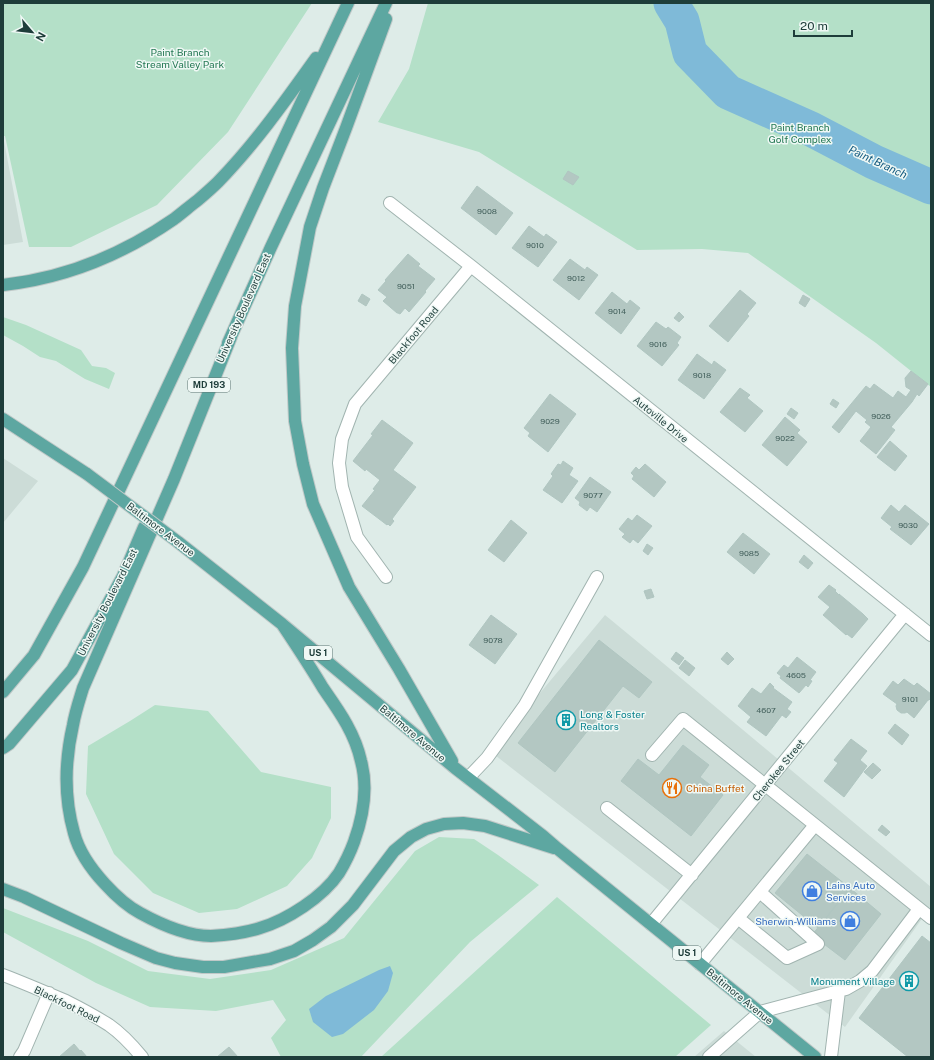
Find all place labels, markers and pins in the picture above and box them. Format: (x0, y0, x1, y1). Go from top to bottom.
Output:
place label: Long & Foster Realtors (580, 708, 645, 732)
building icon: Long & Foster Realtors (555, 709, 577, 731)
restaurant icon: China Buffet (661, 777, 683, 799)
place label: China Buffet (686, 782, 744, 794)
place label: Lains Auto Services (826, 879, 875, 903)
shop icon: Lains Auto Services (801, 880, 823, 902)
shop icon: Sherwin-Williams (839, 910, 861, 932)
place label: Sherwin-Williams (755, 915, 836, 927)
building icon: Monument Village (898, 970, 920, 992)
place label: Monument Village (811, 975, 895, 987)

